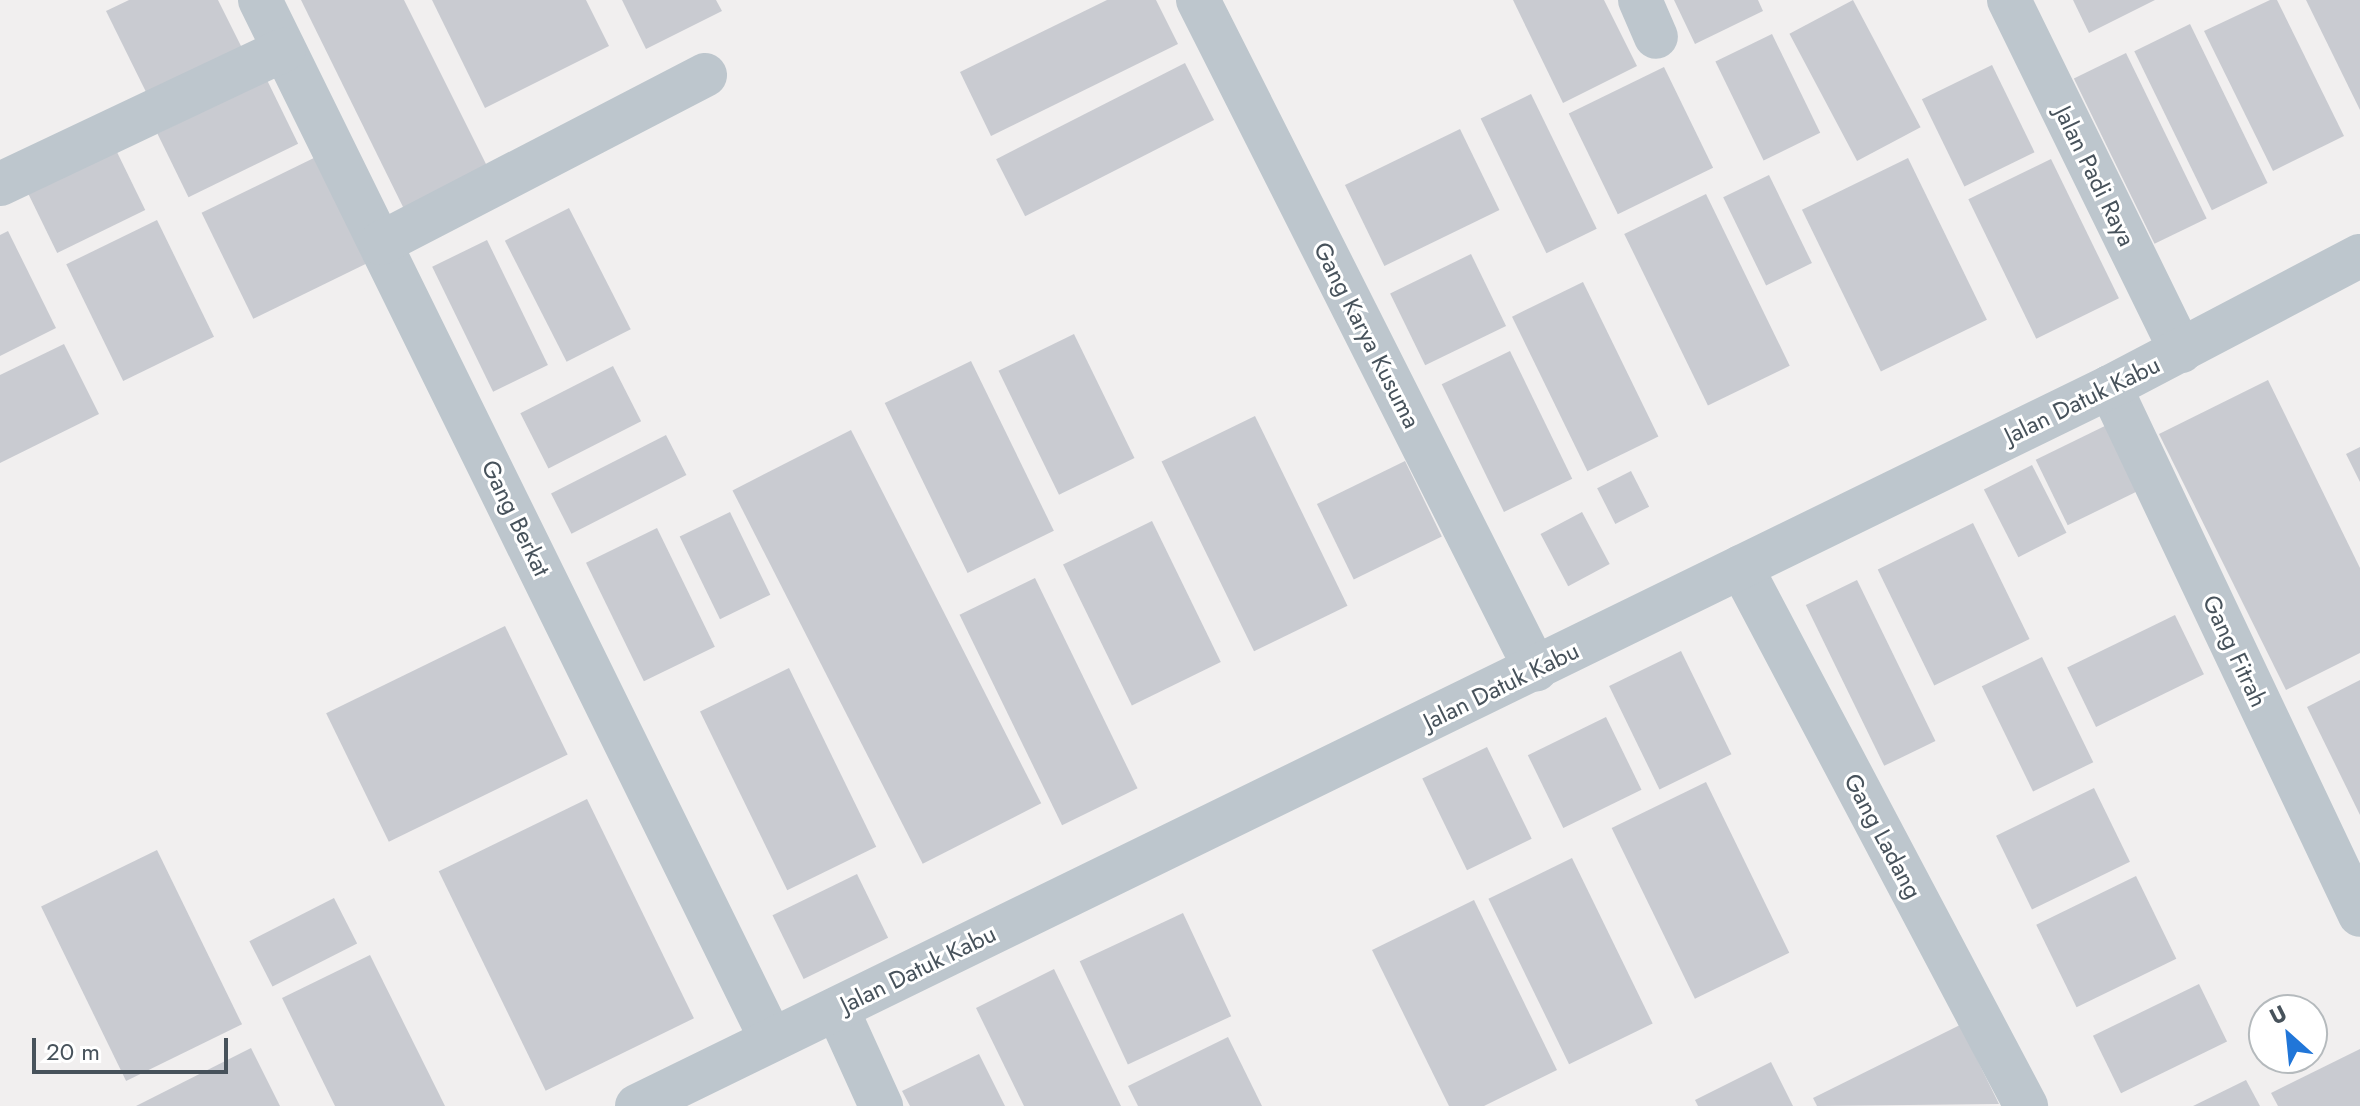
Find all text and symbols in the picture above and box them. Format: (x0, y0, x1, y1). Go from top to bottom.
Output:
street label: Jalan Padi Raya (2049, 101, 2141, 251)
street label: Gang Karya Kusuma (1308, 237, 1426, 433)
street label: Jalan Datuk Kabu (1999, 350, 2165, 450)
street label: Gang Berkat (476, 455, 556, 581)
street label: Gang Fitrah (2197, 591, 2273, 711)
street label: Jalan Datuk Kabu (1418, 636, 1584, 736)
street label: Gang Ladang (1838, 769, 1928, 903)
street label: Jalan Datuk Kabu (835, 919, 1001, 1019)
north arrow (2248, 994, 2328, 1074)
text: U (2264, 997, 2292, 1032)
scale bar (36, 1022, 232, 1072)
text: 20 m (46, 1034, 100, 1069)

